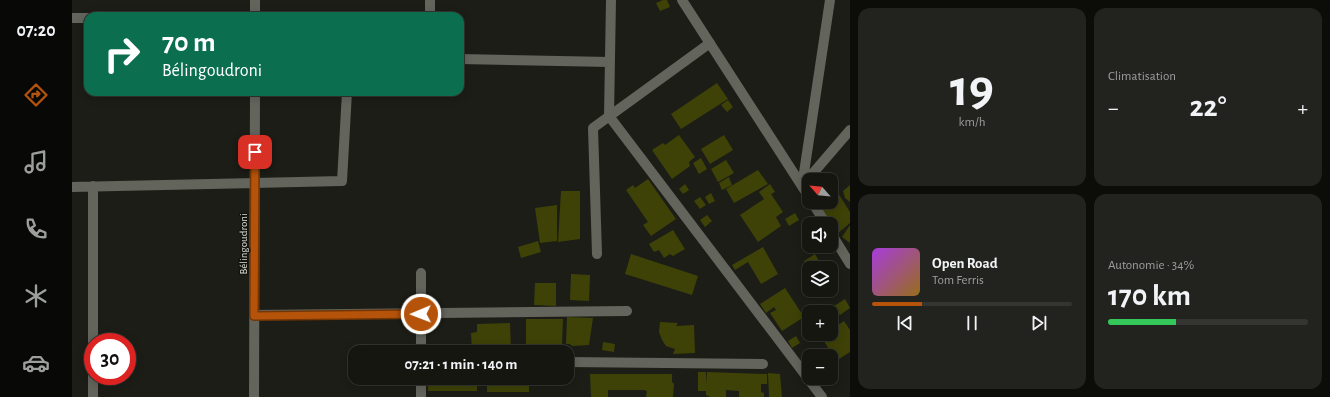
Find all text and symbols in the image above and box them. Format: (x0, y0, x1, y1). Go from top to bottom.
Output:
text: 07:20 (16, 22, 56, 40)
icon: right (96, 28, 148, 80)
text: 70 m (162, 29, 216, 57)
text: Bélingoudroni (162, 62, 262, 80)
text: 19 (950, 63, 994, 115)
text: Climatisation (1108, 70, 1176, 83)
icon: directions (22, 81, 50, 109)
text: 22° (1189, 92, 1227, 122)
text: − (1108, 97, 1119, 119)
text: + (1297, 97, 1308, 119)
text: km/h (959, 116, 985, 129)
pin (238, 135, 272, 169)
icon: arrive (244, 141, 266, 163)
icon: music (22, 148, 50, 176)
north arrow (802, 173, 838, 209)
map controls (802, 173, 838, 385)
street label: Bélingoudroni (238, 213, 249, 275)
icon: phone (22, 215, 50, 243)
button: sound (802, 217, 838, 253)
text: Open Road (932, 256, 998, 271)
text: Autonomie · 34% (1108, 259, 1194, 272)
button: layers (802, 261, 838, 297)
text: Tom Ferris (932, 274, 984, 287)
text: 170 km (1108, 281, 1191, 311)
icon: climate (22, 282, 50, 310)
position arrow (400, 293, 442, 335)
button: + (802, 305, 838, 341)
icon: previous (894, 312, 916, 334)
icon: pause (961, 312, 983, 334)
icon: next (1028, 312, 1050, 334)
speed limit sign: 30 (84, 333, 136, 385)
icon: car (22, 349, 50, 377)
button: − (802, 349, 838, 385)
text: 07:21 · 1 min · 140 m (405, 357, 517, 372)

